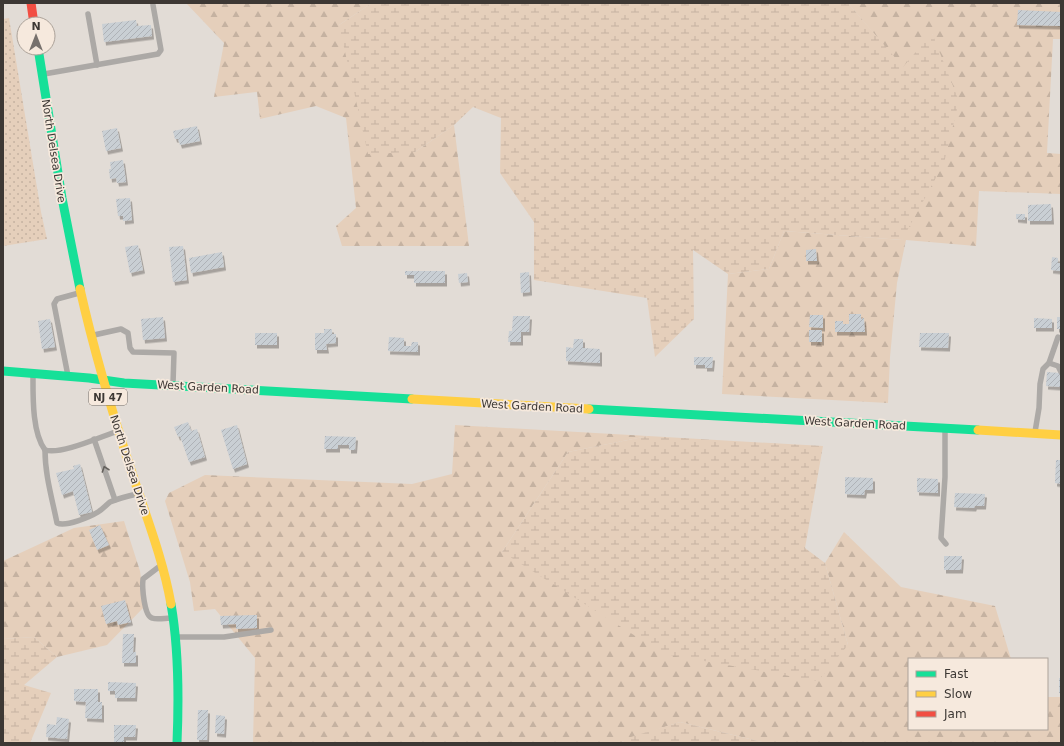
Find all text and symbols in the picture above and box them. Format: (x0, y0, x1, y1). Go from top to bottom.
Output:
north arrow (16, 16, 56, 56)
text: N (31, 20, 41, 33)
street label: North Delsea Drive (39, 98, 68, 204)
street label: West Garden Road (157, 378, 259, 397)
road number: NJ 47 (89, 389, 127, 405)
street label: West Garden Road (481, 397, 583, 416)
street label: North Delsea Drive (107, 413, 152, 517)
street label: West Garden Road (804, 414, 906, 433)
one-way arrow (101, 466, 109, 473)
legend (908, 658, 1048, 730)
text: Fast (944, 667, 968, 681)
text: Slow (944, 687, 972, 701)
text: Jam (943, 707, 967, 721)

